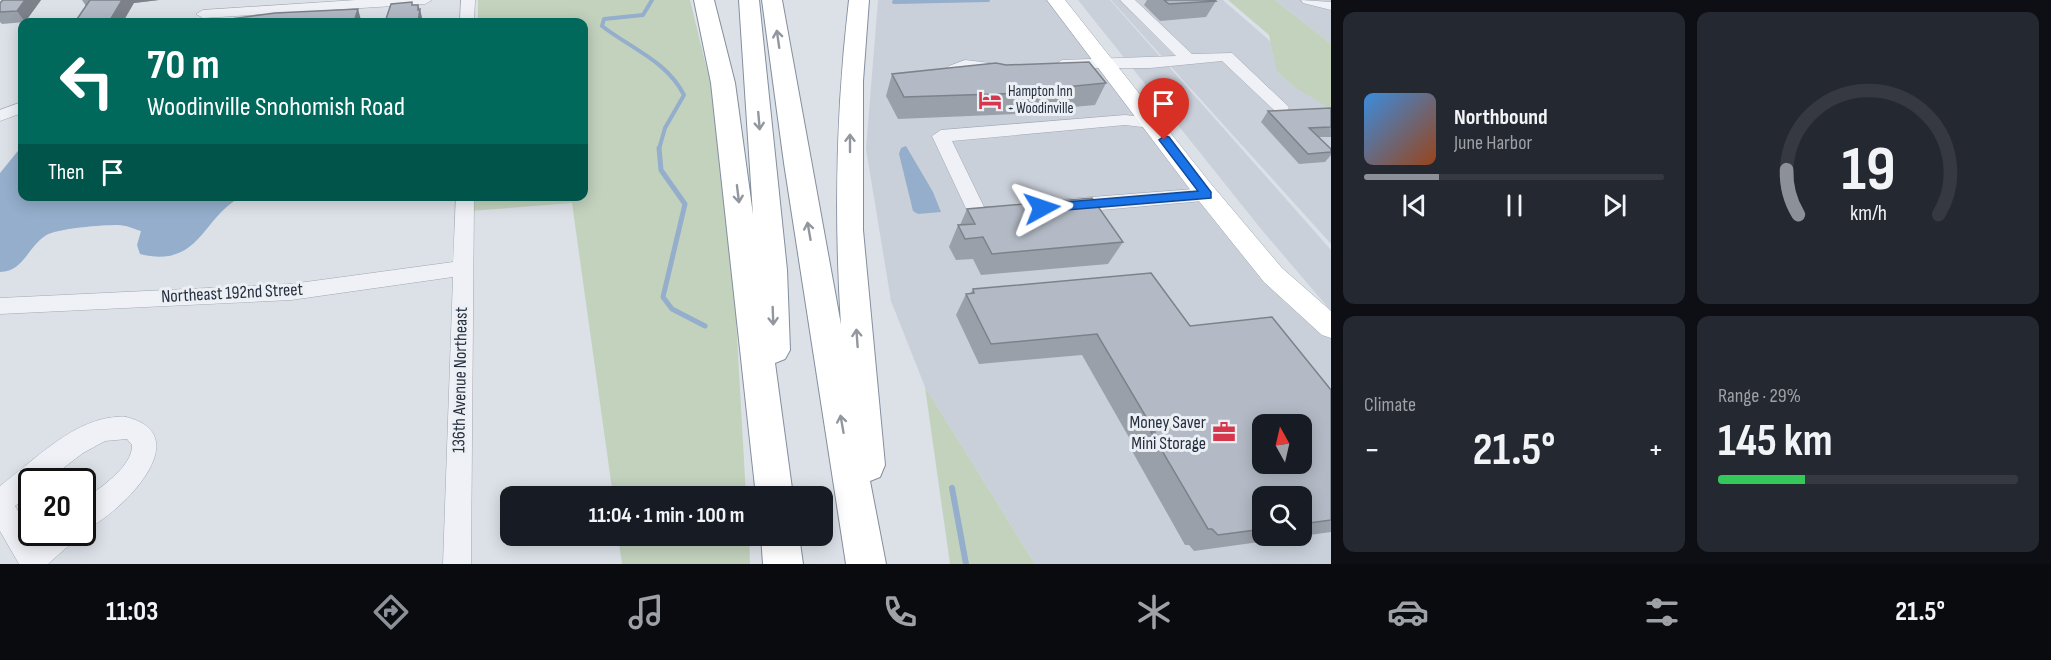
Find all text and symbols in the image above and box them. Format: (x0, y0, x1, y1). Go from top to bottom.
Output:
one-way arrow (773, 29, 784, 49)
text: 70 m (147, 40, 220, 91)
icon: left (48, 42, 126, 120)
pin (1138, 78, 1189, 140)
place label: Hampton Inn - Woodinville (1008, 82, 1074, 118)
hotel icon: Hampton Inn - Woodinville (977, 87, 1003, 113)
icon: arrive (1147, 87, 1180, 120)
text: Woodinville Snohomish Road (147, 91, 405, 123)
text: Northbound (1454, 104, 1548, 131)
one-way arrow (754, 111, 765, 131)
text: June Harbor (1454, 131, 1532, 155)
text: 19 (1841, 133, 1895, 208)
one-way arrow (844, 134, 856, 154)
icon: arrive (96, 156, 129, 189)
text: Then (48, 159, 84, 186)
position arrow (1010, 176, 1074, 240)
one-way arrow (732, 183, 743, 203)
icon: previous (1398, 189, 1431, 222)
icon: pause (1498, 189, 1531, 222)
icon: next (1598, 189, 1631, 222)
text: km/h (1849, 201, 1887, 226)
one-way arrow (803, 222, 814, 242)
street label: Northeast 192nd Street (161, 279, 304, 307)
one-way arrow (768, 305, 779, 325)
street label: 136th Avenue Northeast (448, 306, 472, 453)
one-way arrow (852, 329, 863, 349)
text: Range · 29% (1718, 384, 1801, 408)
text: Climate (1364, 393, 1416, 417)
place label: Money Saver Mini Storage (1129, 412, 1206, 454)
one-way arrow (836, 414, 847, 434)
north arrow (1252, 414, 1312, 474)
map controls (1252, 414, 1312, 546)
text: 145 km (1718, 414, 1833, 469)
office icon: Money Saver Mini Storage (1211, 419, 1237, 445)
text: 21.5° (1473, 423, 1555, 478)
text: − (1364, 430, 1380, 470)
text: + (1648, 430, 1664, 470)
speed limit sign: 20 (18, 468, 96, 546)
button: search (1252, 486, 1312, 546)
text: 11:04 · 1 min · 100 m (589, 502, 744, 529)
icon: directions (370, 591, 412, 633)
icon: music (625, 591, 667, 633)
icon: phone (879, 591, 921, 633)
icon: climate (1133, 591, 1175, 633)
icon: car (1387, 591, 1429, 633)
icon: filters (1641, 591, 1683, 633)
text: 11:03 (106, 596, 158, 628)
text: 21.5° (1895, 596, 1945, 628)

